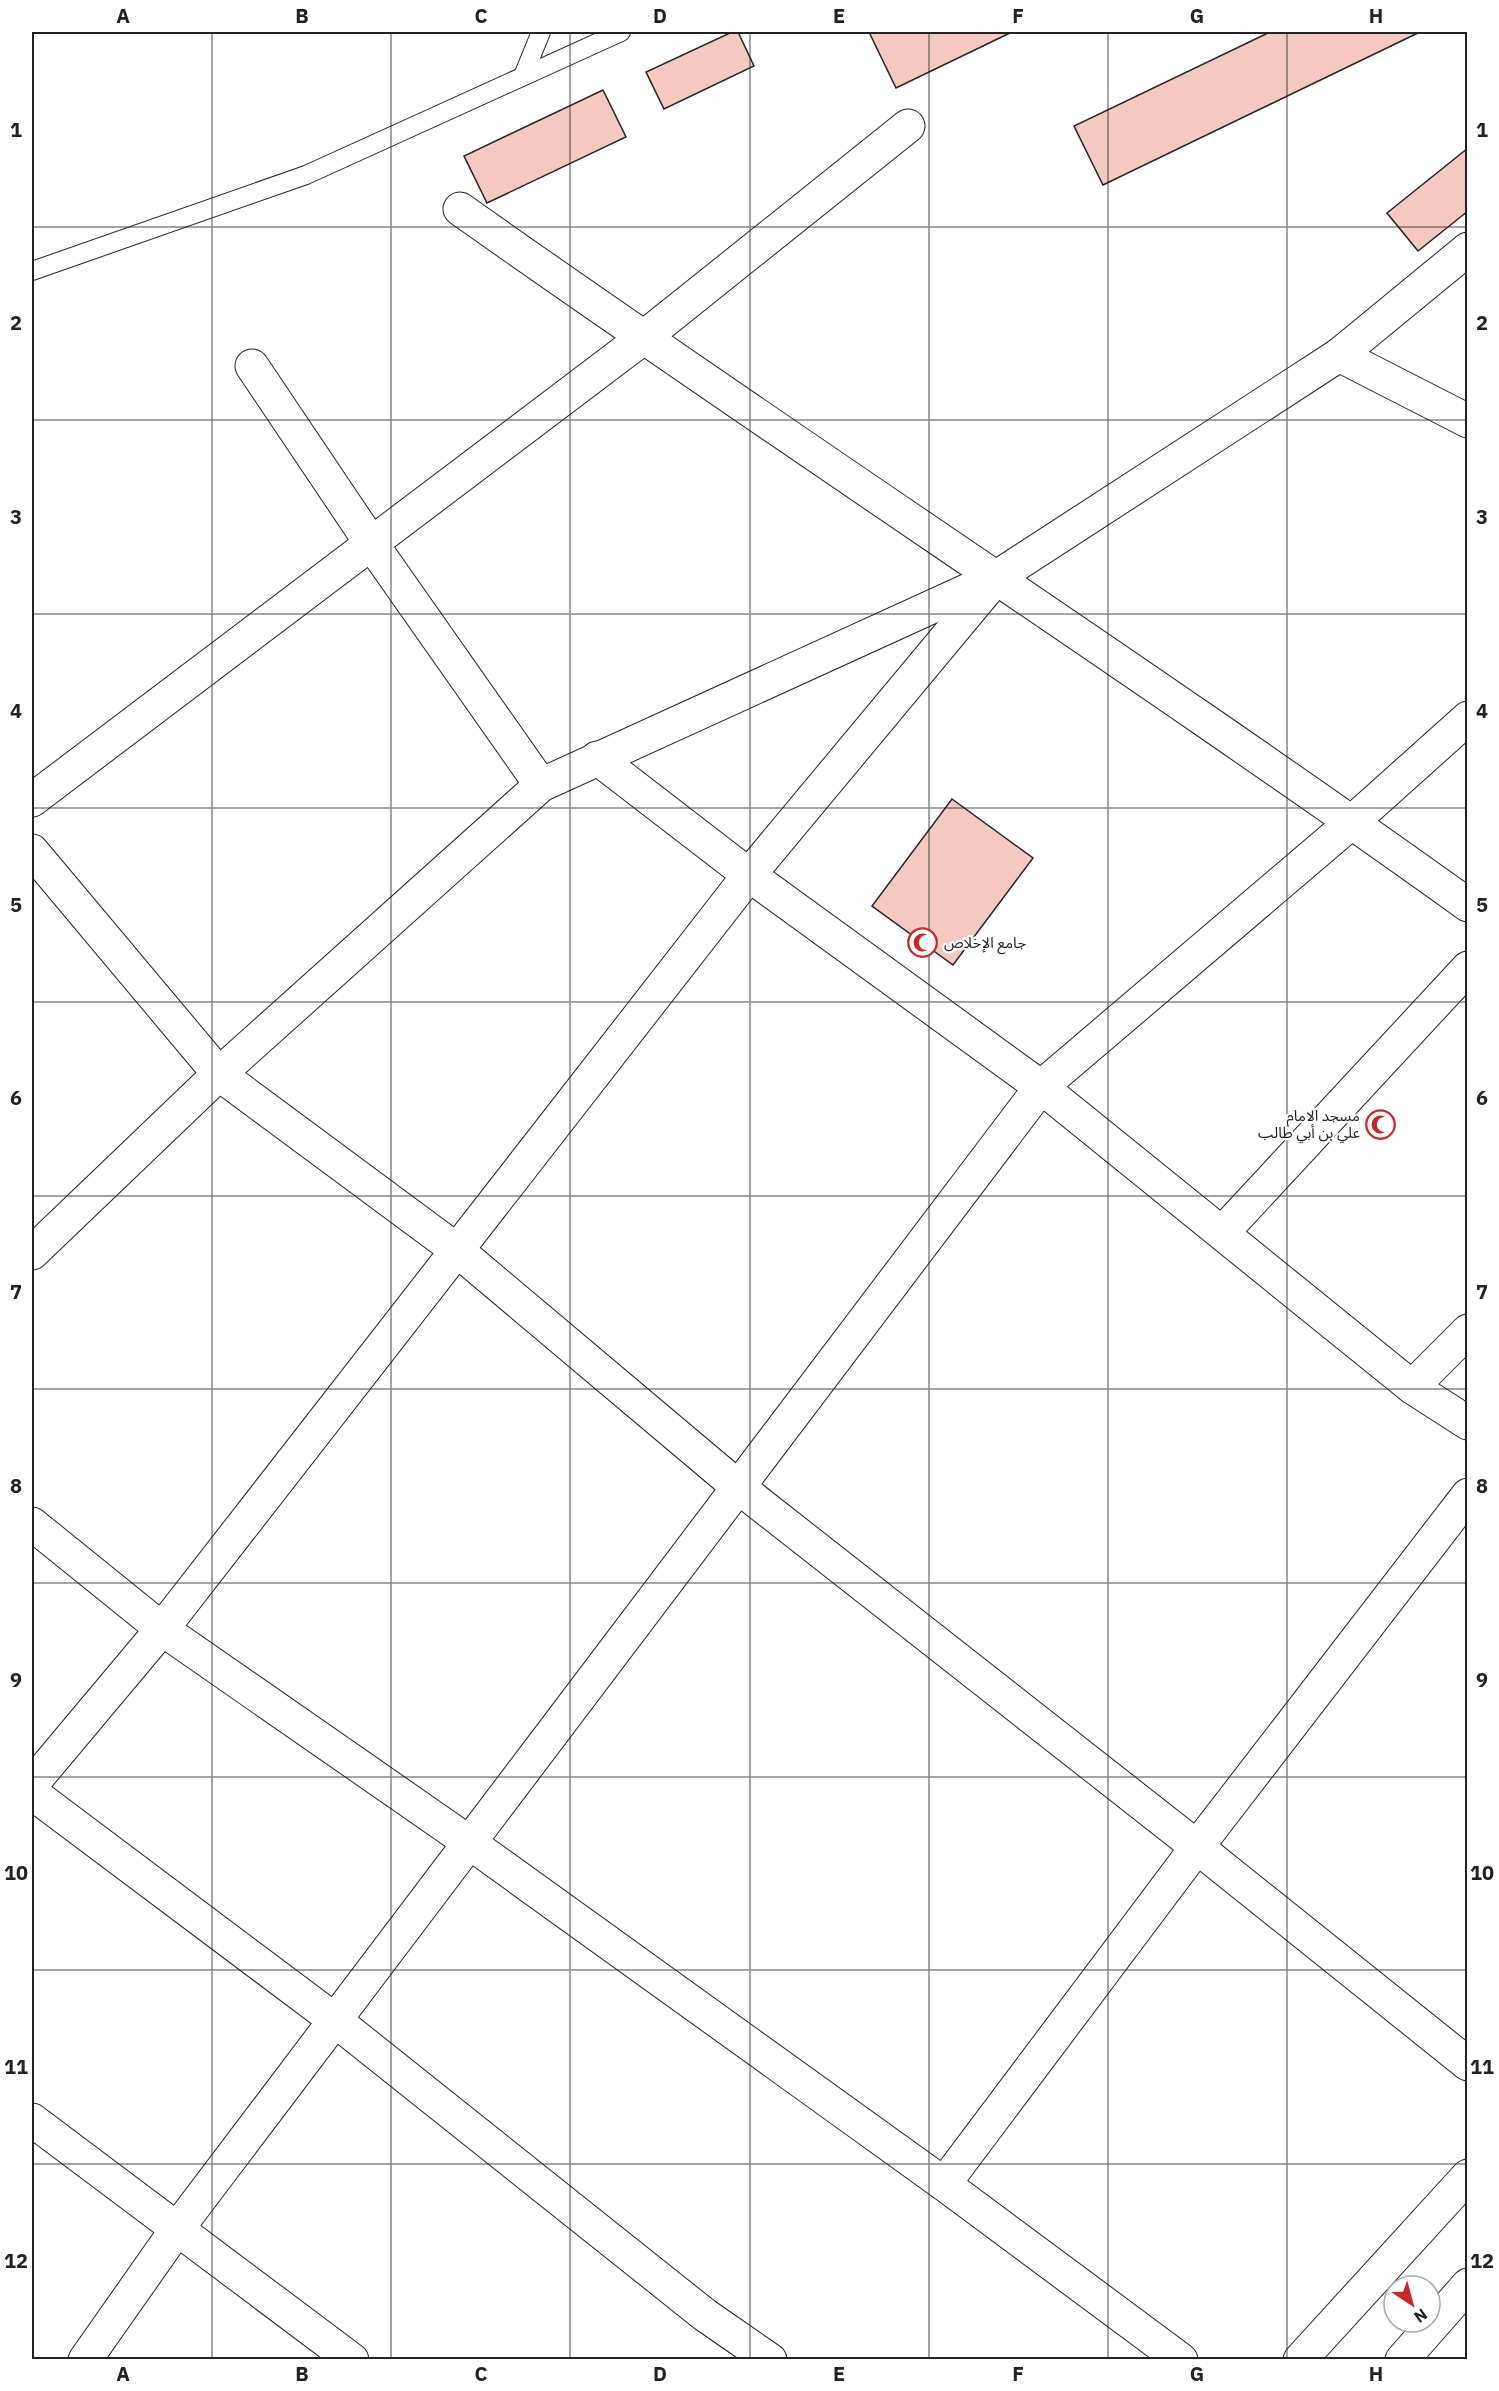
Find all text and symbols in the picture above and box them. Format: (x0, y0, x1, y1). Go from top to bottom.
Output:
text: A (116, 2, 130, 29)
text: B (295, 2, 309, 29)
text: C (474, 2, 488, 29)
text: D (653, 2, 667, 29)
text: E (833, 2, 845, 29)
text: F (1012, 2, 1024, 29)
text: G (1190, 2, 1204, 29)
text: H (1369, 2, 1383, 29)
text: 1 (10, 116, 22, 143)
text: 1 (1476, 116, 1488, 143)
text: 2 (10, 309, 22, 336)
text: 2 (1476, 309, 1488, 336)
text: 3 (10, 503, 22, 530)
text: 3 (1476, 503, 1488, 530)
text: 4 (10, 697, 22, 724)
text: 4 (1476, 697, 1488, 724)
text: 5 (10, 891, 22, 918)
text: 5 (1476, 891, 1488, 918)
mosque icon: جامع الإخلاص (907, 926, 939, 958)
place label: جامع الإخلاص (944, 933, 1026, 955)
text: 6 (10, 1084, 22, 1111)
text: 6 (1476, 1084, 1488, 1111)
place label: مسجد الامام علي بن أبي طالب (1258, 1106, 1360, 1144)
mosque icon: مسجد الامام علي بن أبي طالب (1365, 1108, 1397, 1140)
text: 7 (10, 1278, 22, 1305)
text: 7 (1476, 1278, 1488, 1305)
text: 8 (10, 1472, 22, 1499)
text: 8 (1476, 1472, 1488, 1499)
text: 9 (10, 1666, 22, 1693)
text: 9 (1476, 1666, 1488, 1693)
text: 10 (4, 1859, 28, 1886)
text: 10 (1470, 1859, 1494, 1886)
text: 11 (4, 2053, 28, 2080)
text: 11 (1470, 2053, 1494, 2080)
text: 12 (4, 2247, 28, 2274)
text: 12 (1470, 2247, 1494, 2274)
north arrow (1382, 2274, 1442, 2334)
text: N (1410, 2305, 1431, 2328)
text: A (116, 2360, 130, 2387)
text: B (295, 2360, 309, 2387)
text: C (474, 2360, 488, 2387)
text: D (653, 2360, 667, 2387)
text: E (833, 2360, 845, 2387)
text: F (1012, 2360, 1024, 2387)
text: G (1190, 2360, 1204, 2387)
text: H (1369, 2360, 1383, 2387)

